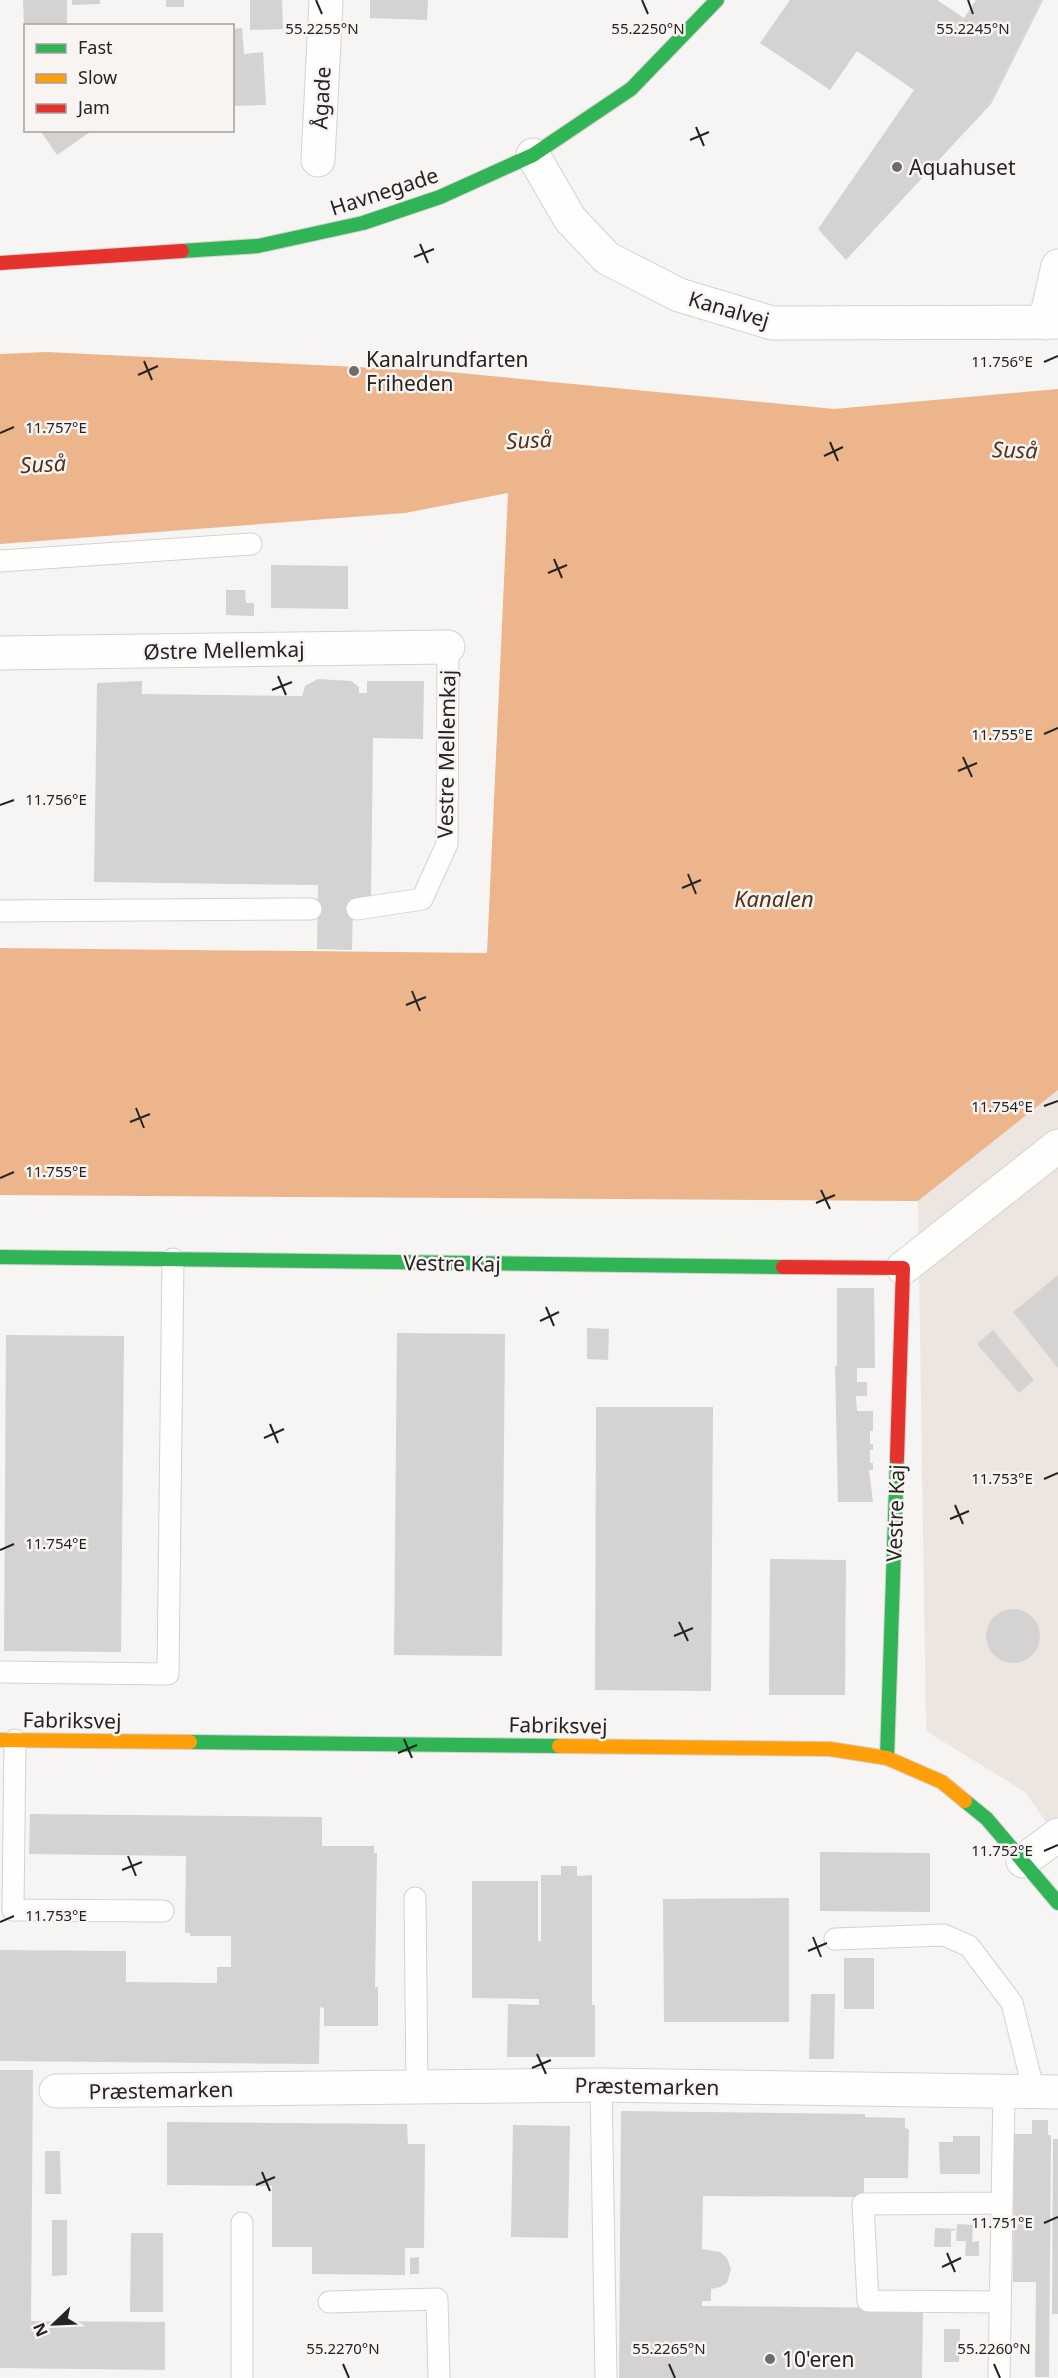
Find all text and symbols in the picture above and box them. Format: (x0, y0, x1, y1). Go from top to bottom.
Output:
text: 55.2255°N (285, 18, 359, 38)
text: 55.2250°N (611, 18, 685, 38)
text: 55.2245°N (936, 18, 1010, 38)
legend (24, 24, 234, 132)
text: Fast (78, 35, 113, 59)
text: Slow (78, 65, 117, 89)
street label: Ågade (305, 66, 337, 130)
text: Jam (76, 95, 110, 119)
place label: Aquahuset (909, 153, 1016, 181)
street label: Havnegade (326, 160, 442, 222)
marker: Aquahuset (890, 160, 904, 174)
street label: Kanalvej (685, 284, 773, 334)
place label: Kanalrundfarten Friheden (366, 345, 529, 397)
text: 11.756°E (971, 351, 1033, 371)
marker: Kanalrundfarten Friheden (347, 364, 361, 378)
text: 11.757°E (25, 417, 87, 437)
water label: Suså (505, 423, 553, 455)
water label: Suså (992, 433, 1039, 465)
water label: Suså (19, 447, 67, 479)
street label: Østre Mellemkaj (143, 635, 305, 665)
street label: Vestre Mellemkaj (431, 669, 461, 839)
text: 11.755°E (971, 724, 1033, 744)
text: 11.756°E (25, 789, 87, 809)
water label: Kanalen (734, 883, 814, 913)
text: 11.754°E (971, 1096, 1033, 1116)
text: 11.755°E (25, 1161, 87, 1181)
street label: Vestre Kaj (403, 1248, 501, 1278)
street label: Vestre Kaj (879, 1464, 911, 1562)
text: 11.753°E (971, 1468, 1033, 1488)
text: 11.754°E (25, 1533, 87, 1553)
street label: Fabriksvej (22, 1705, 122, 1735)
street label: Fabriksvej (508, 1710, 608, 1740)
text: 11.752°E (971, 1840, 1033, 1860)
text: 11.753°E (25, 1905, 87, 1925)
street label: Præstemarken (574, 2071, 720, 2101)
street label: Præstemarken (88, 2075, 234, 2105)
text: 11.751°E (971, 2212, 1033, 2232)
north arrow (24, 2294, 84, 2354)
text: N (28, 2320, 53, 2340)
text: 55.2270°N (306, 2338, 380, 2358)
text: 55.2265°N (632, 2338, 706, 2358)
text: 55.2260°N (957, 2338, 1031, 2358)
place label: 10'eren (782, 2345, 854, 2373)
marker: 10'eren (763, 2352, 777, 2366)

